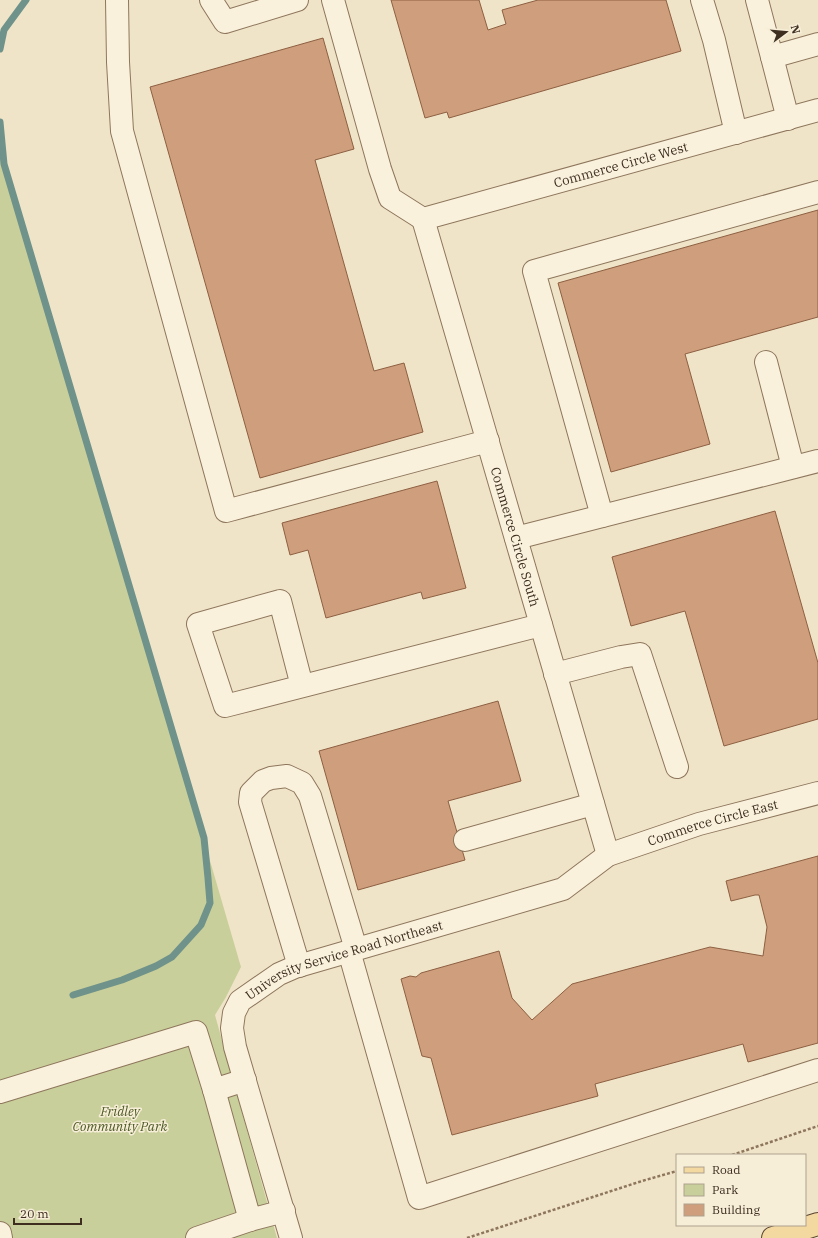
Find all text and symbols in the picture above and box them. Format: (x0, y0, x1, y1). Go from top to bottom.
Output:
north arrow (766, 12, 806, 52)
text: N (788, 23, 804, 36)
street label: Commerce Circle West (552, 138, 690, 192)
street label: Commerce Circle South (487, 465, 543, 609)
street label: Commerce Circle East (645, 796, 780, 850)
street label: University Service Road Northeast (242, 916, 445, 1004)
park label: Fridley Community Park (73, 1103, 168, 1135)
legend (676, 1154, 806, 1226)
text: Road (712, 1162, 741, 1177)
text: Park (712, 1182, 738, 1197)
scale bar (14, 1200, 81, 1226)
text: Building (712, 1202, 760, 1217)
text: 20 m (20, 1206, 49, 1221)

